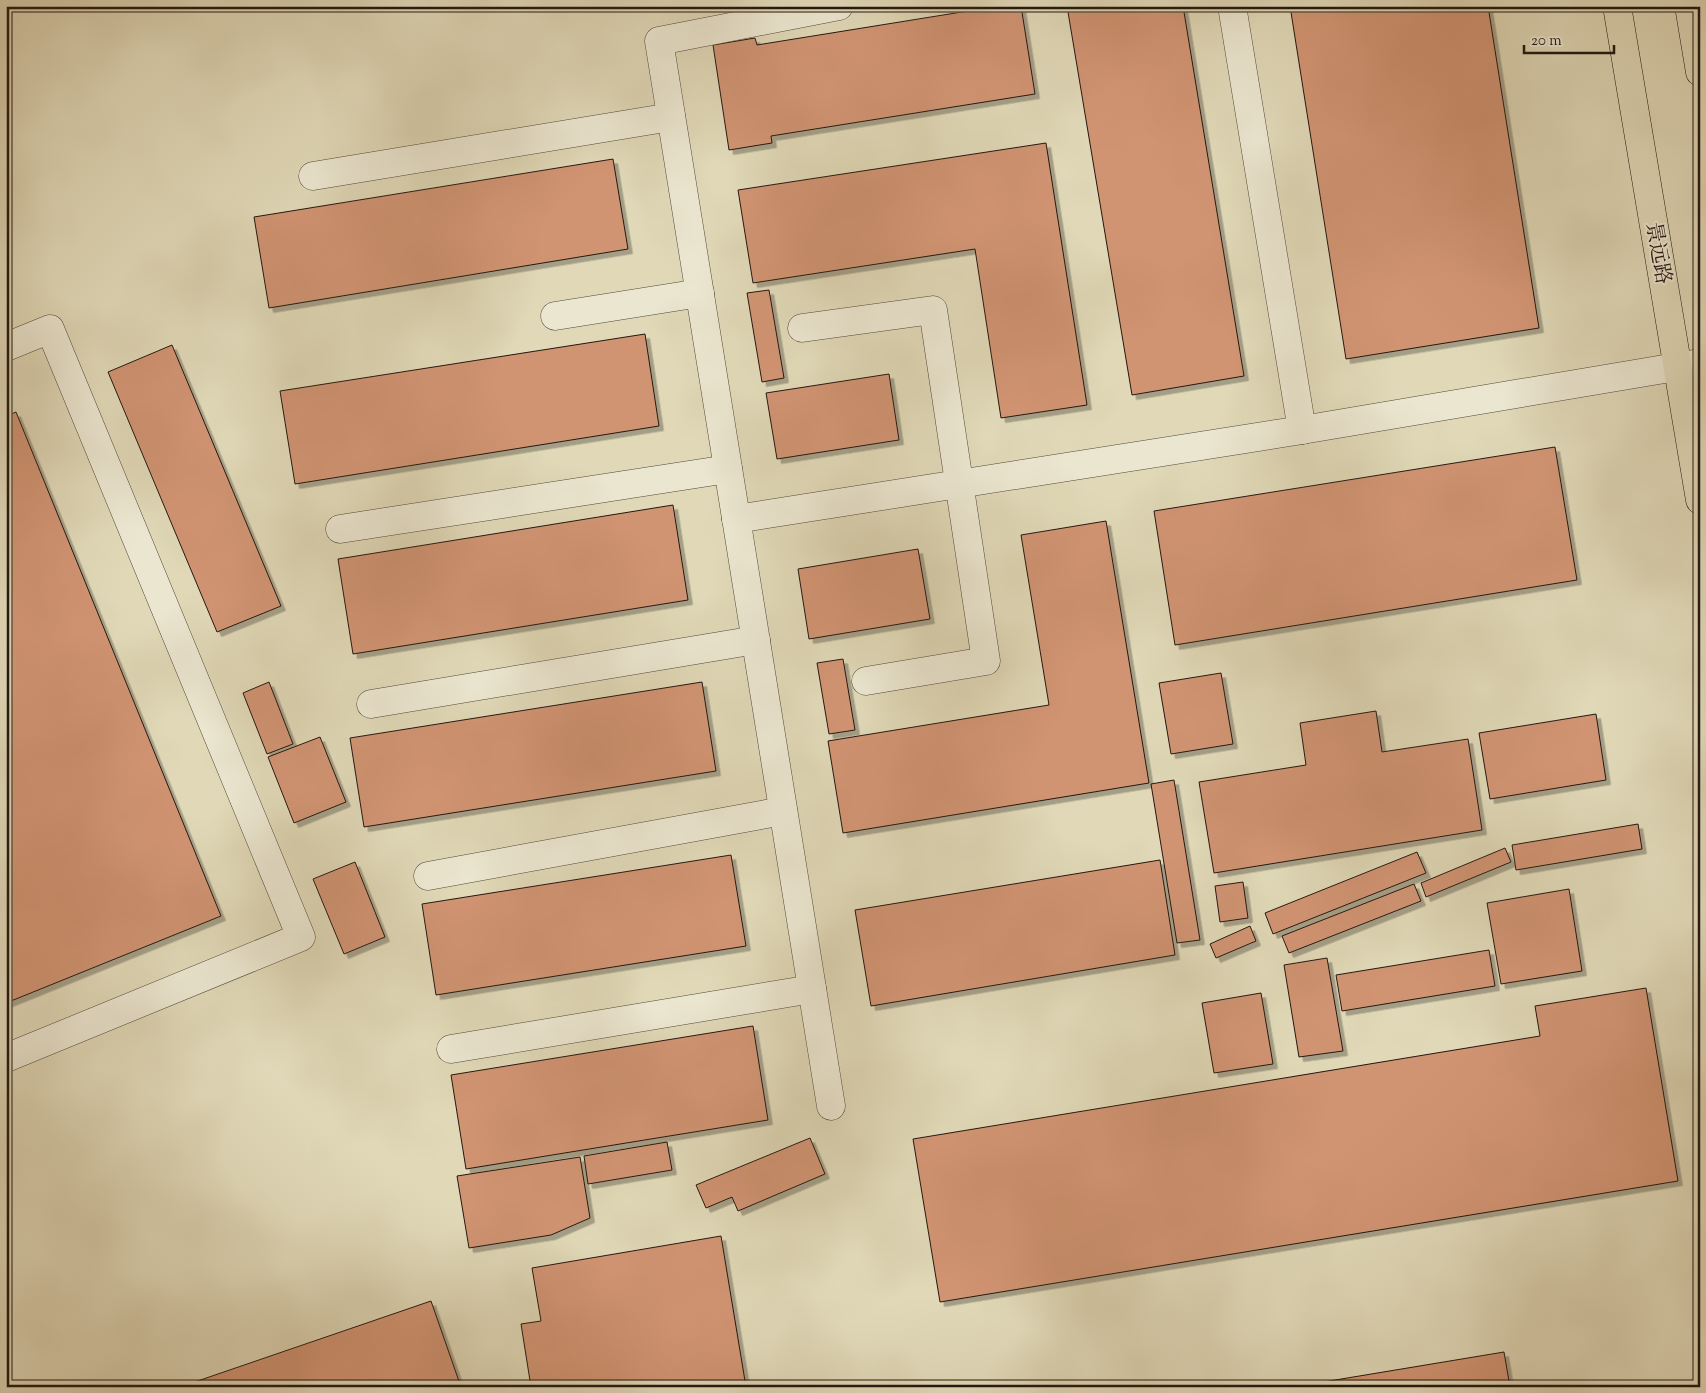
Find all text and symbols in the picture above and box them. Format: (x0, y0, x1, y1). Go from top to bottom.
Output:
scale bar (1524, 22, 1614, 54)
text: 20 m (1531, 31, 1562, 52)
street label: 景远路 (1637, 220, 1677, 287)

